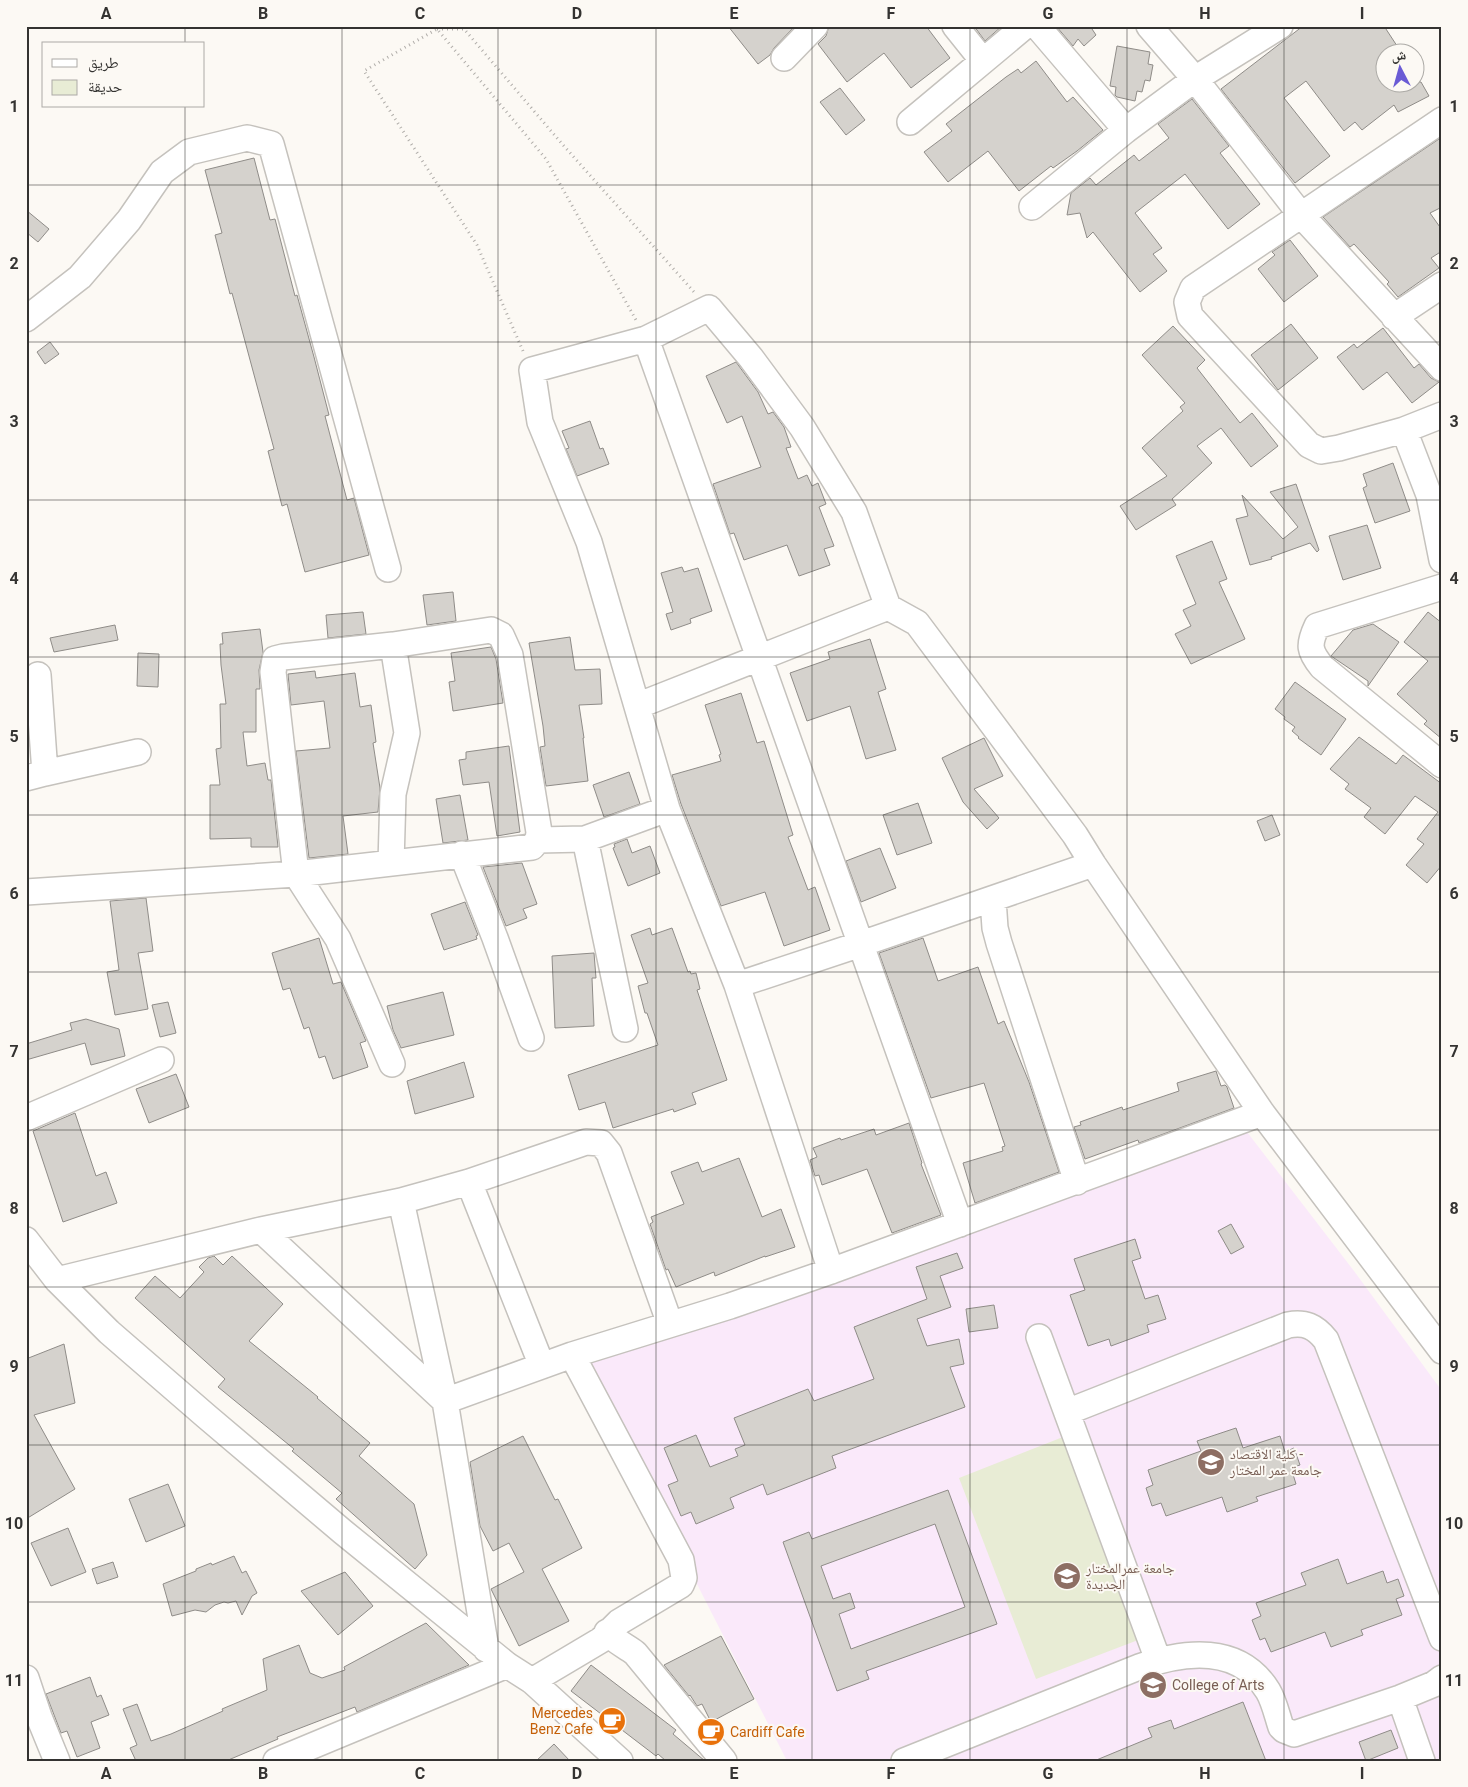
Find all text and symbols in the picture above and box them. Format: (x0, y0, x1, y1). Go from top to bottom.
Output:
text: A (101, 4, 112, 23)
text: B (258, 4, 268, 23)
text: C (415, 4, 425, 23)
text: D (572, 4, 582, 23)
text: E (730, 4, 739, 23)
text: F (887, 4, 896, 23)
text: G (1043, 4, 1054, 23)
text: H (1199, 4, 1211, 23)
text: I (1360, 4, 1364, 23)
legend (42, 42, 205, 108)
north arrow (1376, 42, 1426, 92)
text: ش (1390, 46, 1407, 65)
text: طريق (88, 54, 119, 73)
text: حديقة (88, 78, 123, 96)
text: 1 (9, 97, 19, 116)
text: 1 (1449, 97, 1459, 116)
text: 2 (9, 254, 19, 273)
text: 2 (1449, 254, 1459, 273)
text: 3 (9, 412, 19, 431)
text: 3 (1449, 412, 1459, 431)
text: 4 (9, 569, 19, 588)
text: 4 (1449, 569, 1459, 588)
text: 5 (9, 727, 19, 746)
text: 5 (1449, 727, 1459, 746)
text: 6 (9, 884, 19, 903)
text: 6 (1449, 884, 1459, 903)
text: 7 (9, 1042, 19, 1061)
text: 7 (1449, 1042, 1459, 1061)
text: 8 (9, 1199, 19, 1218)
text: 8 (1449, 1199, 1459, 1218)
text: 9 (9, 1357, 19, 1376)
text: 9 (1449, 1357, 1459, 1376)
place label: كلية الاقتصاد - جامعة عمر المختار (1229, 1446, 1322, 1479)
school or university icon: كلية الاقتصاد - جامعة عمر المختار (1196, 1447, 1226, 1477)
text: 10 (5, 1514, 23, 1533)
text: 10 (1445, 1514, 1463, 1533)
place label: جامعة عمرالمختار الجديدة (1085, 1560, 1174, 1592)
school or university icon: جامعة عمرالمختار الجديدة (1052, 1561, 1082, 1591)
school or university icon: College of Arts (1138, 1670, 1168, 1700)
text: 11 (5, 1671, 23, 1690)
text: 11 (1445, 1671, 1463, 1690)
place label: College of Arts (1172, 1677, 1264, 1693)
place label: Mercedes Benz Cafe (530, 1705, 593, 1737)
cafe icon: Mercedes Benz Cafe (597, 1706, 627, 1736)
cafe icon: Cardiff Cafe (696, 1717, 726, 1747)
place label: Cardiff Cafe (730, 1724, 805, 1740)
text: A (101, 1764, 112, 1783)
text: B (258, 1764, 268, 1783)
text: C (415, 1764, 425, 1783)
text: D (572, 1764, 582, 1783)
text: E (730, 1764, 739, 1783)
text: F (887, 1764, 896, 1783)
text: G (1043, 1764, 1054, 1783)
text: H (1199, 1764, 1211, 1783)
text: I (1360, 1764, 1364, 1783)

